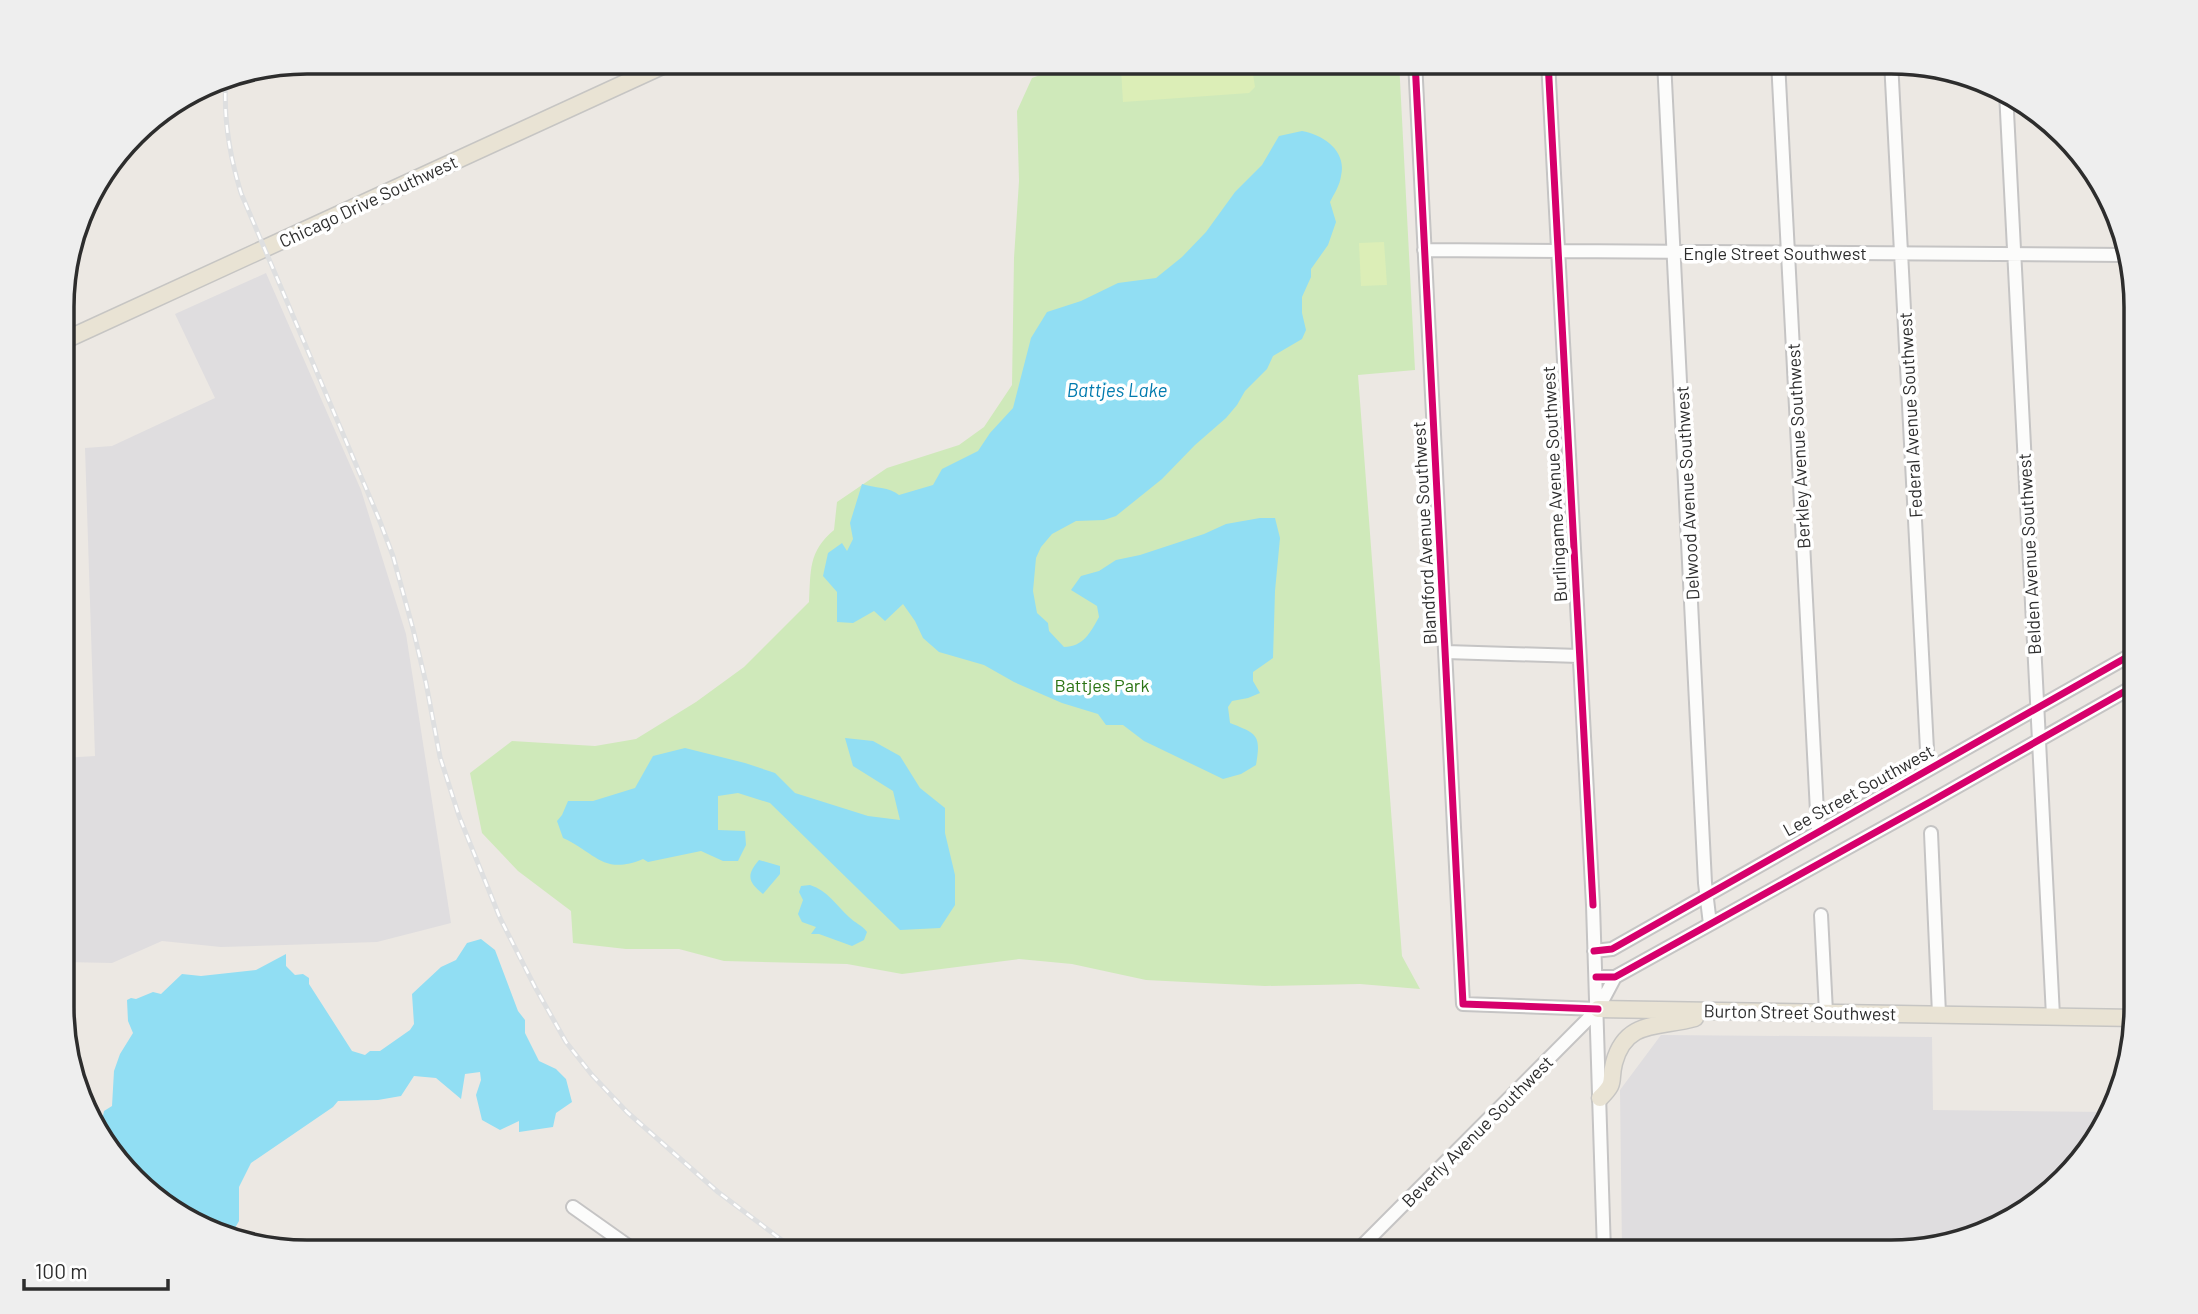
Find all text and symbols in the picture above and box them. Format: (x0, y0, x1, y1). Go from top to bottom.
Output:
street label: Chicago Drive Southwest (275, 150, 461, 252)
street label: Engle Street Southwest (1683, 242, 1867, 264)
street label: Federal Avenue Southwest (1894, 311, 1926, 519)
street label: Berkley Avenue Southwest (1782, 343, 1814, 549)
street label: Burlingame Avenue Southwest (1537, 365, 1571, 603)
water label: Battjes Lake (1067, 378, 1168, 401)
street label: Delwood Avenue Southwest (1670, 385, 1704, 601)
street label: Blandford Avenue Southwest (1407, 421, 1441, 645)
street label: Belden Avenue Southwest (2013, 453, 2045, 655)
park label: Battjes Park (1055, 674, 1149, 696)
street label: Lee Street Southwest (1779, 739, 1937, 841)
street label: Burton Street Southwest (1703, 999, 1897, 1025)
street label: Beverly Avenue Southwest (1397, 1051, 1557, 1211)
scale bar (24, 1248, 168, 1292)
text: 100 m (35, 1258, 88, 1283)

